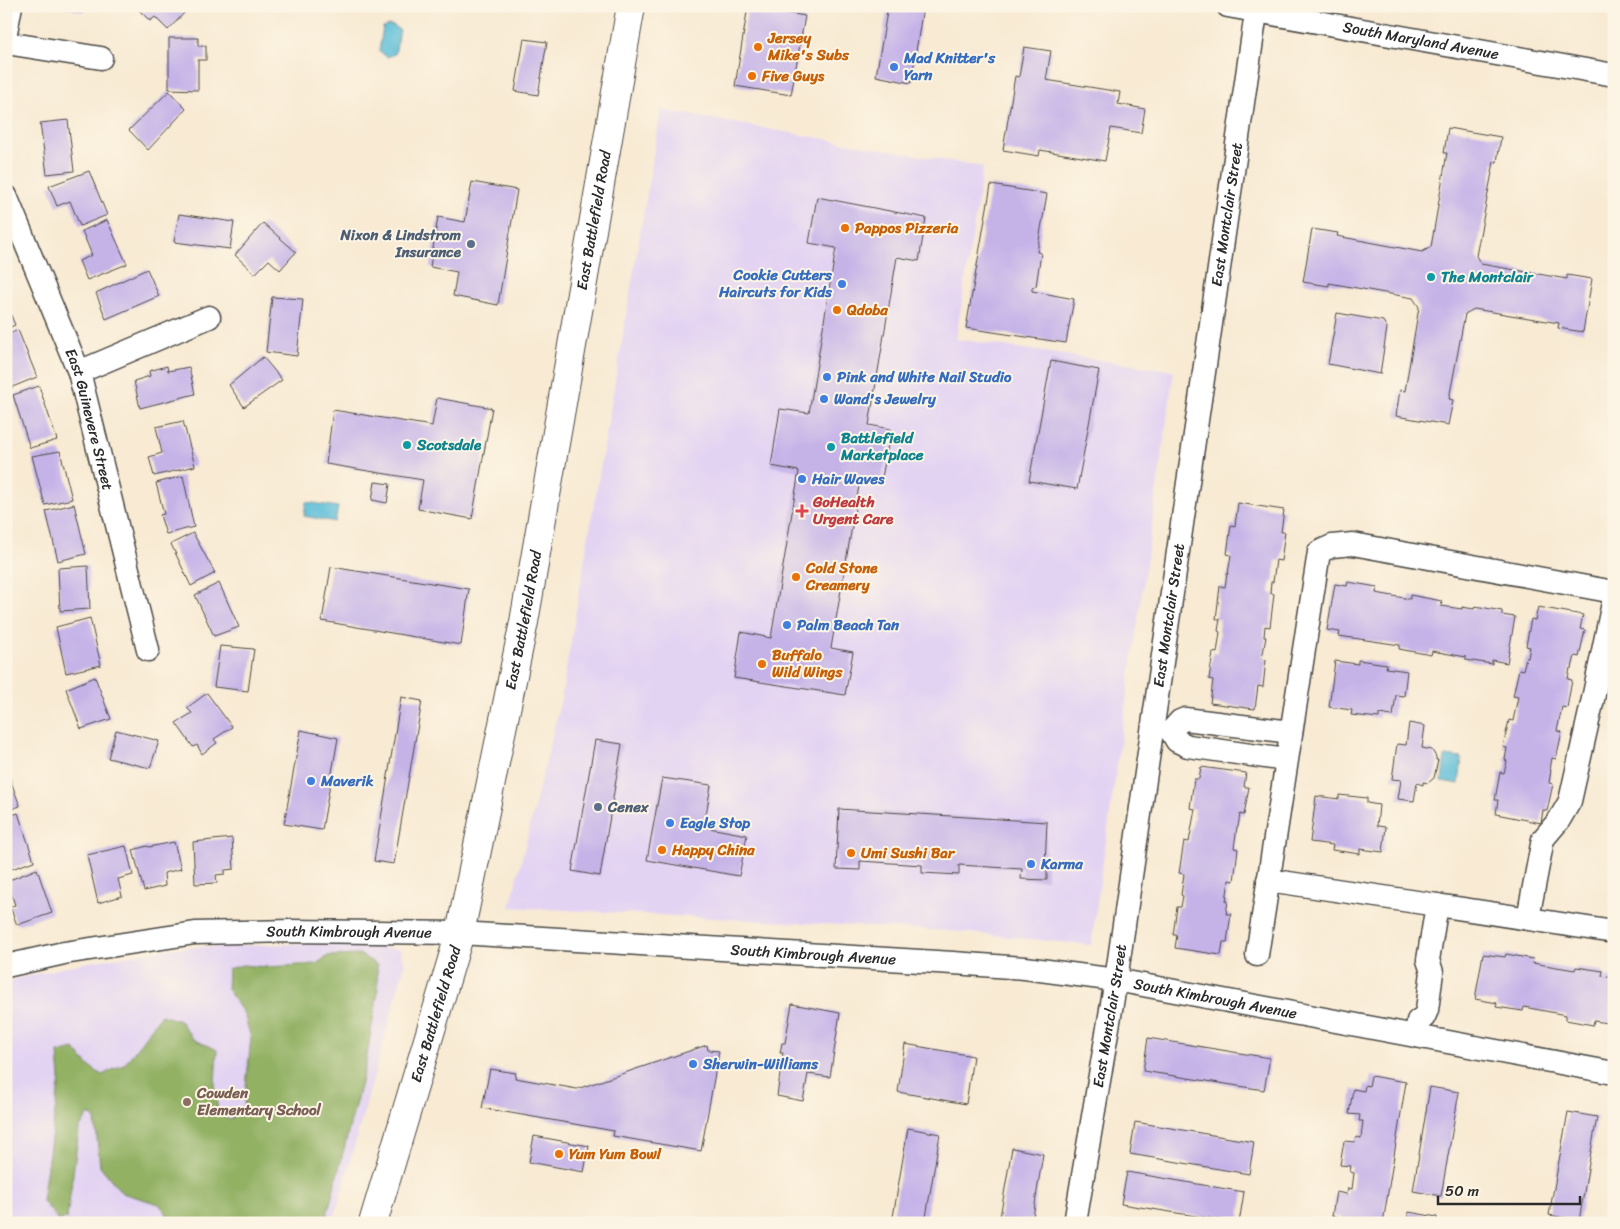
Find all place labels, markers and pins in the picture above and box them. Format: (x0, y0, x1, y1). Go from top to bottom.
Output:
place label: Jersey Mike's Subs (767, 25, 850, 68)
marker: Jersey Mike's Subs (752, 41, 764, 53)
place label: Mad Knitter's Yarn (903, 45, 996, 88)
marker: Mad Knitter's Yarn (888, 61, 900, 73)
place label: Five Guys (761, 63, 825, 89)
marker: Five Guys (746, 70, 758, 82)
place label: Pappos Pizzeria (855, 215, 959, 241)
place label: Nixon & Lindstrom Insurance (339, 222, 462, 265)
marker: Pappos Pizzeria (839, 222, 851, 234)
marker: Nixon & Lindstrom Insurance (465, 238, 477, 250)
place label: Cookie Cutters Haircuts for Kids (718, 262, 833, 305)
place label: The Montclair (1441, 264, 1535, 290)
marker: The Montclair (1425, 271, 1437, 283)
marker: Cookie Cutters Haircuts for Kids (836, 278, 848, 290)
place label: Qdoba (846, 297, 888, 323)
marker: Qdoba (831, 304, 843, 316)
place label: Pink and White Nail Studio (837, 364, 1012, 390)
marker: Pink and White Nail Studio (821, 371, 833, 383)
place label: Wand's Jewelry (834, 386, 937, 412)
marker: Wand's Jewelry (818, 393, 830, 405)
place label: Battlefield Marketplace (840, 425, 924, 468)
place label: Scotsdale (416, 432, 482, 458)
marker: Scotsdale (401, 439, 413, 451)
marker: Battlefield Marketplace (825, 441, 837, 453)
place label: Hair Waves (811, 466, 885, 492)
marker: Hair Waves (796, 473, 808, 485)
place label: GoHealth Urgent Care (812, 489, 894, 532)
marker: GoHealth Urgent Care (795, 504, 809, 518)
place label: Cold Stone Creamery (805, 555, 878, 598)
marker: Cold Stone Creamery (790, 571, 802, 583)
place label: Palm Beach Tan (797, 612, 900, 638)
marker: Palm Beach Tan (781, 619, 793, 631)
place label: Buffalo Wild Wings (772, 642, 843, 685)
marker: Buffalo Wild Wings (756, 658, 768, 670)
place label: Maverik (320, 768, 374, 794)
marker: Maverik (305, 775, 317, 787)
place label: Cenex (607, 794, 650, 820)
marker: Cenex (592, 801, 604, 813)
place label: Eagle Stop (680, 810, 750, 836)
marker: Eagle Stop (664, 817, 676, 829)
place label: Happy China (671, 837, 755, 863)
place label: Umi Sushi Bar (861, 840, 956, 866)
marker: Happy China (656, 844, 668, 856)
marker: Umi Sushi Bar (845, 847, 857, 859)
place label: Karma (1040, 851, 1083, 877)
marker: Karma (1025, 858, 1037, 870)
place label: Sherwin-Williams (702, 1051, 819, 1077)
marker: Sherwin-Williams (687, 1058, 699, 1070)
place label: Cowden Elementary School (196, 1080, 322, 1123)
marker: Cowden Elementary School (181, 1096, 193, 1108)
place label: Yum Yum Bowl (569, 1141, 662, 1167)
marker: Yum Yum Bowl (553, 1148, 565, 1160)

